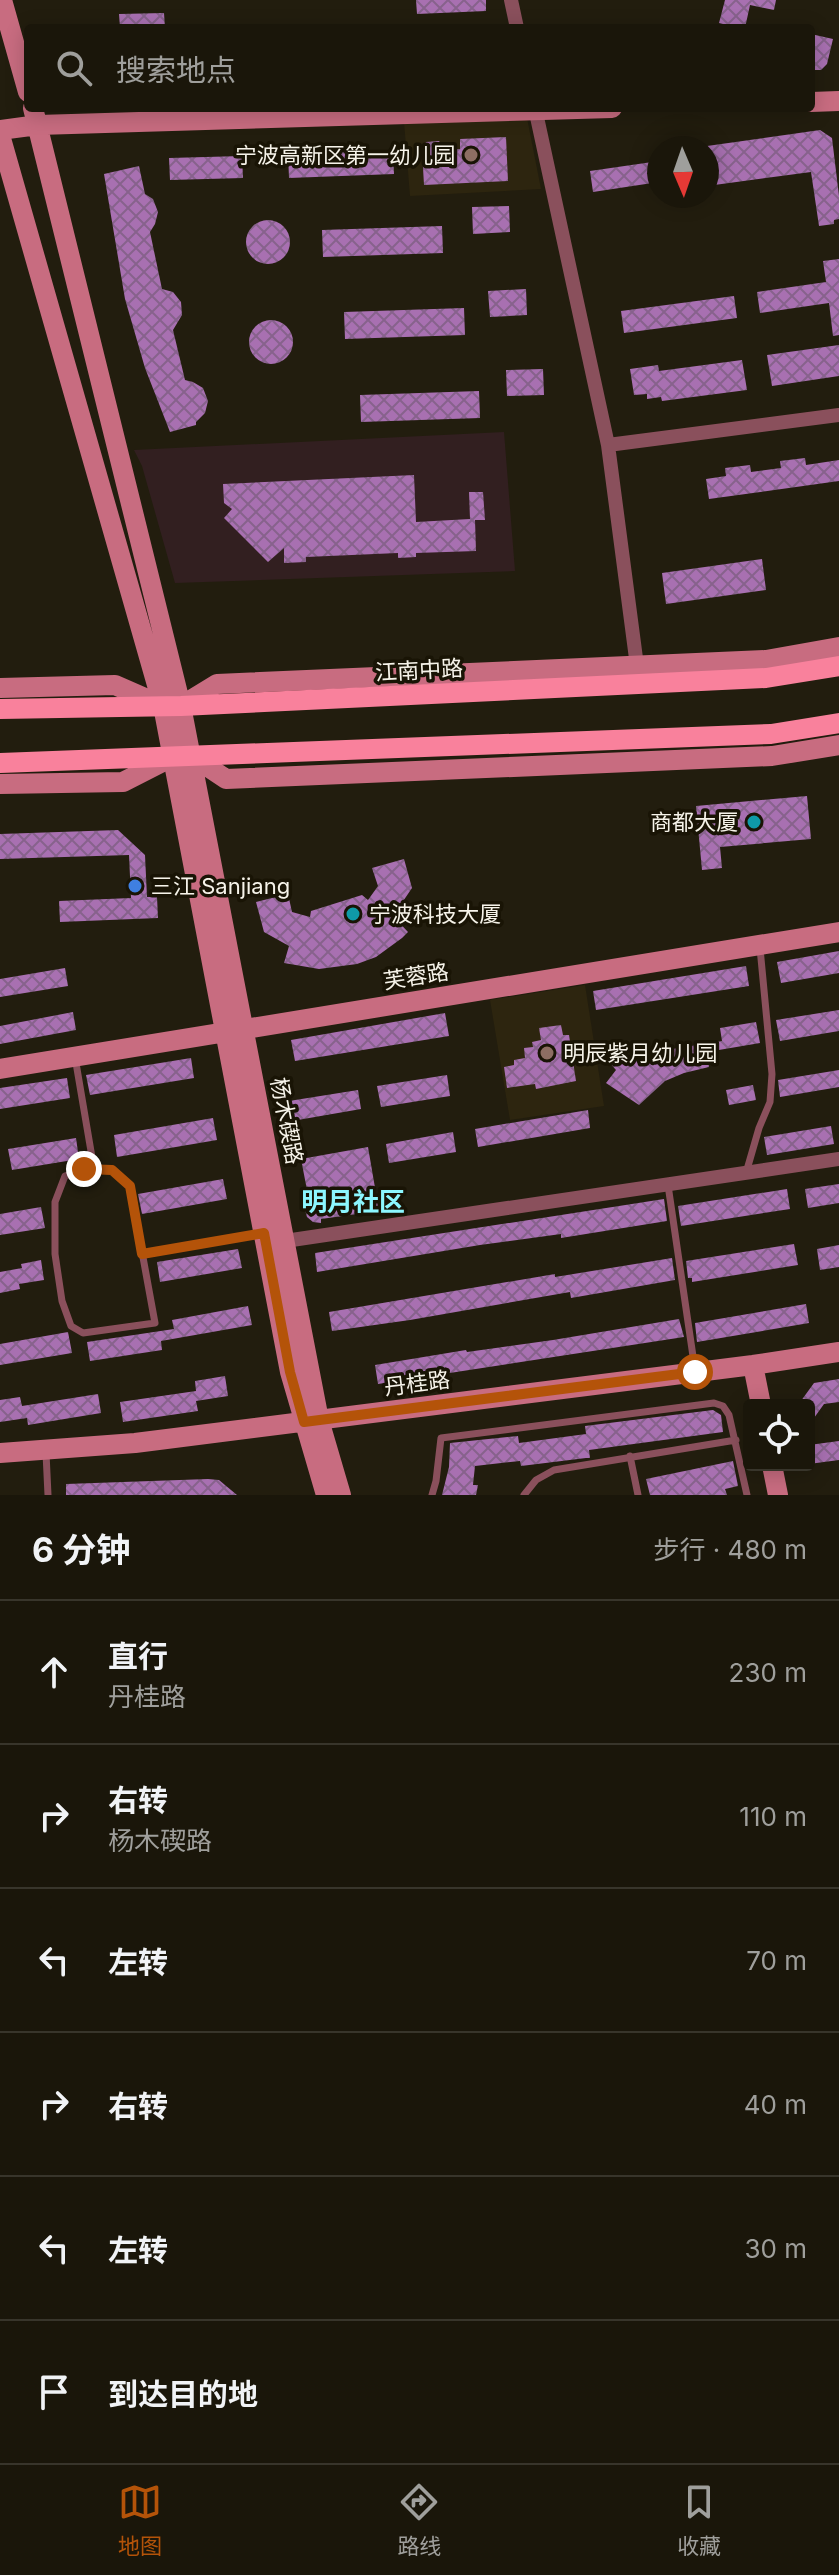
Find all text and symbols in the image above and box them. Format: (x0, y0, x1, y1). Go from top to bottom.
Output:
search box (24, 24, 815, 112)
icon: search (52, 46, 96, 90)
text: 搜索地点 (116, 52, 236, 88)
north arrow (647, 136, 719, 208)
place label: 宁波高新区第一幼儿园 (235, 142, 455, 168)
marker: 宁波高新区第一幼儿园 (462, 146, 480, 164)
street label: 江南中路 (374, 655, 464, 685)
place label: 商都大厦 (650, 809, 738, 835)
marker: 商都大厦 (745, 813, 763, 831)
place label: 三江 Sanjiang (151, 873, 290, 899)
marker: 三江 Sanjiang (126, 877, 144, 895)
place label: 宁波科技大厦 (369, 901, 501, 927)
marker: 宁波科技大厦 (344, 905, 362, 923)
street label: 芙蓉路 (381, 958, 451, 994)
place label: 明辰紫月幼儿园 (563, 1040, 717, 1066)
marker: 明辰紫月幼儿园 (538, 1044, 556, 1062)
street label: 杨木碶路 (266, 1075, 308, 1167)
route end (66, 1151, 102, 1187)
district label: 明月社区 (301, 1186, 405, 1217)
route start (677, 1354, 713, 1390)
street label: 丹桂路 (383, 1366, 451, 1400)
map controls (743, 1399, 815, 1471)
button: locate (743, 1399, 815, 1471)
text: 6 分钟 (32, 1529, 130, 1570)
text: 步行 · 480 m (654, 1534, 807, 1565)
text: 直行 (108, 1638, 168, 1674)
icon: ahead (32, 1650, 76, 1694)
text: 230 m (729, 1657, 807, 1688)
text: 丹桂路 (108, 1681, 186, 1712)
text: 右转 (108, 1782, 168, 1818)
icon: right (32, 1794, 76, 1838)
text: 110 m (739, 1801, 807, 1832)
text: 杨木碶路 (108, 1825, 212, 1856)
icon: left (32, 1938, 76, 1982)
text: 左转 (108, 1944, 168, 1980)
text: 70 m (746, 1945, 807, 1976)
icon: right (32, 2082, 76, 2126)
text: 右转 (108, 2088, 168, 2124)
text: 40 m (744, 2089, 807, 2120)
icon: left (32, 2226, 76, 2270)
text: 左转 (108, 2232, 168, 2268)
text: 30 m (744, 2233, 807, 2264)
icon: arrive (32, 2370, 76, 2414)
text: 到达目的地 (108, 2376, 258, 2412)
tab: 地图 (118, 2480, 162, 2560)
tab: 路线 (397, 2480, 441, 2560)
tab: 收藏 (677, 2480, 721, 2560)

